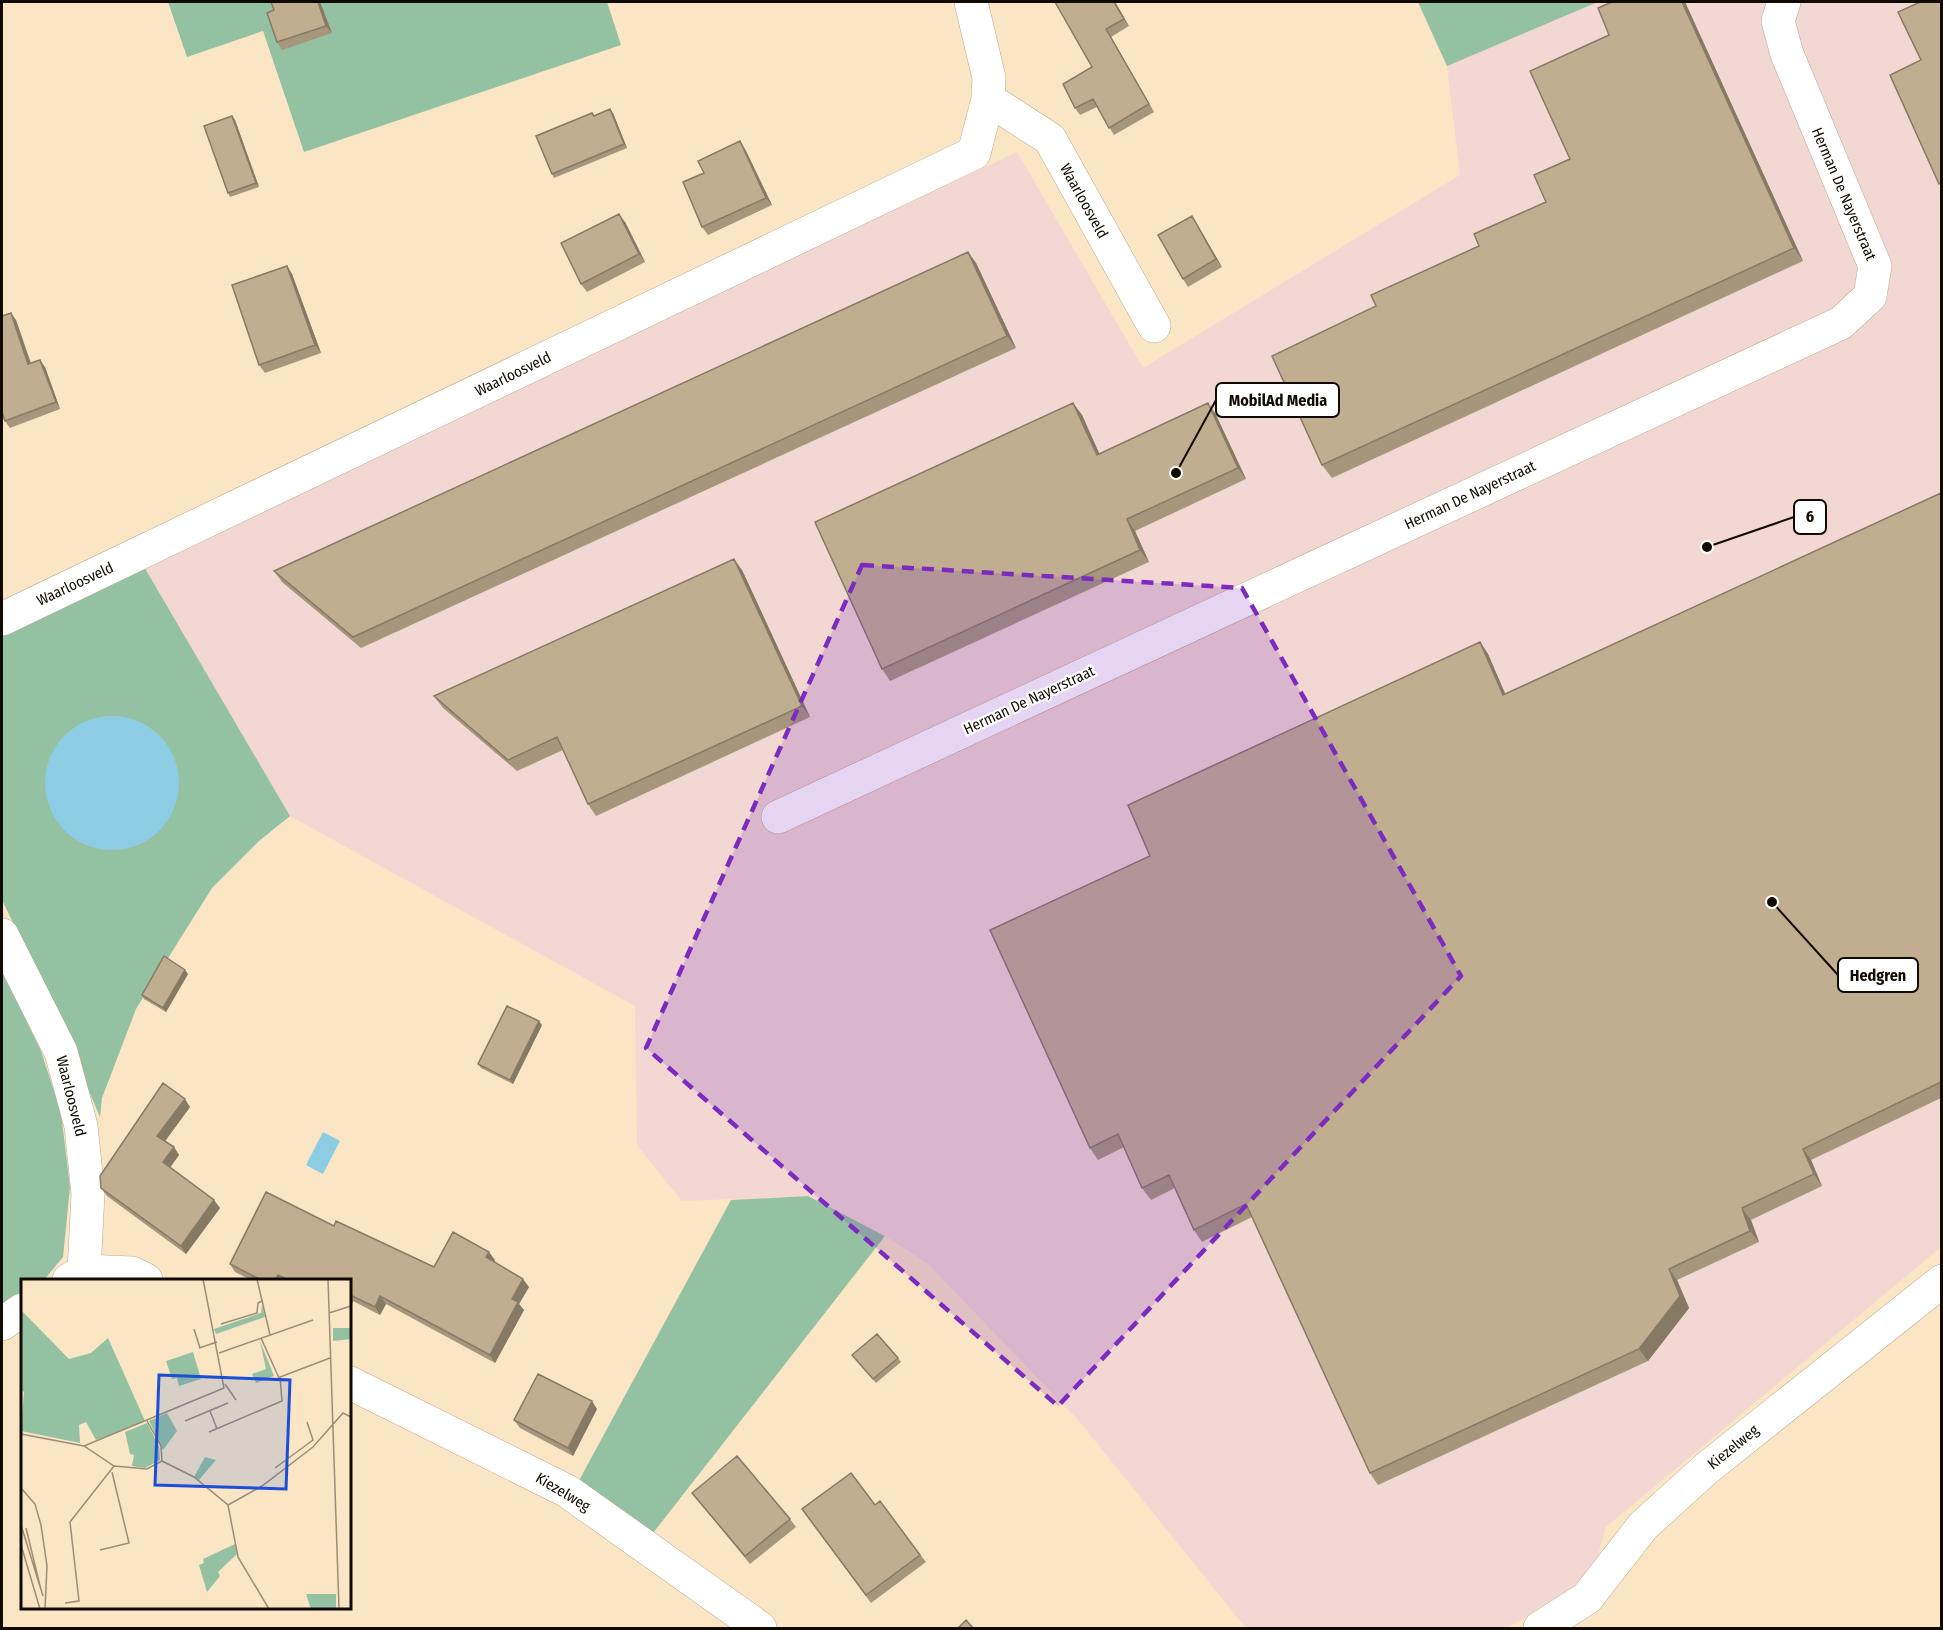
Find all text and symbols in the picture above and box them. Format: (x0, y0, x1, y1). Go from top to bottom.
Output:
street label: Herman De Nayerstraat (1808, 125, 1880, 263)
street label: Waarloosveld (1056, 161, 1112, 241)
street label: Waarloosveld (472, 348, 554, 400)
callout: MobilAd Media (1216, 383, 1339, 417)
text: MobilAd Media (1229, 391, 1327, 410)
street label: Herman De Nayerstraat (1402, 457, 1539, 533)
callout: 6 (1794, 500, 1826, 534)
text: 6 (1806, 507, 1814, 526)
street label: Waarloosveld (34, 558, 116, 610)
street label: Herman De Nayerstraat (961, 662, 1098, 738)
callout: Hedgren (1838, 958, 1918, 992)
text: Hedgren (1850, 966, 1906, 985)
street label: Waarloosveld (52, 1054, 90, 1138)
inset map (21, 1279, 351, 1609)
street label: Kiezelweg (1704, 1421, 1762, 1473)
street label: Kiezelweg (532, 1469, 594, 1515)

